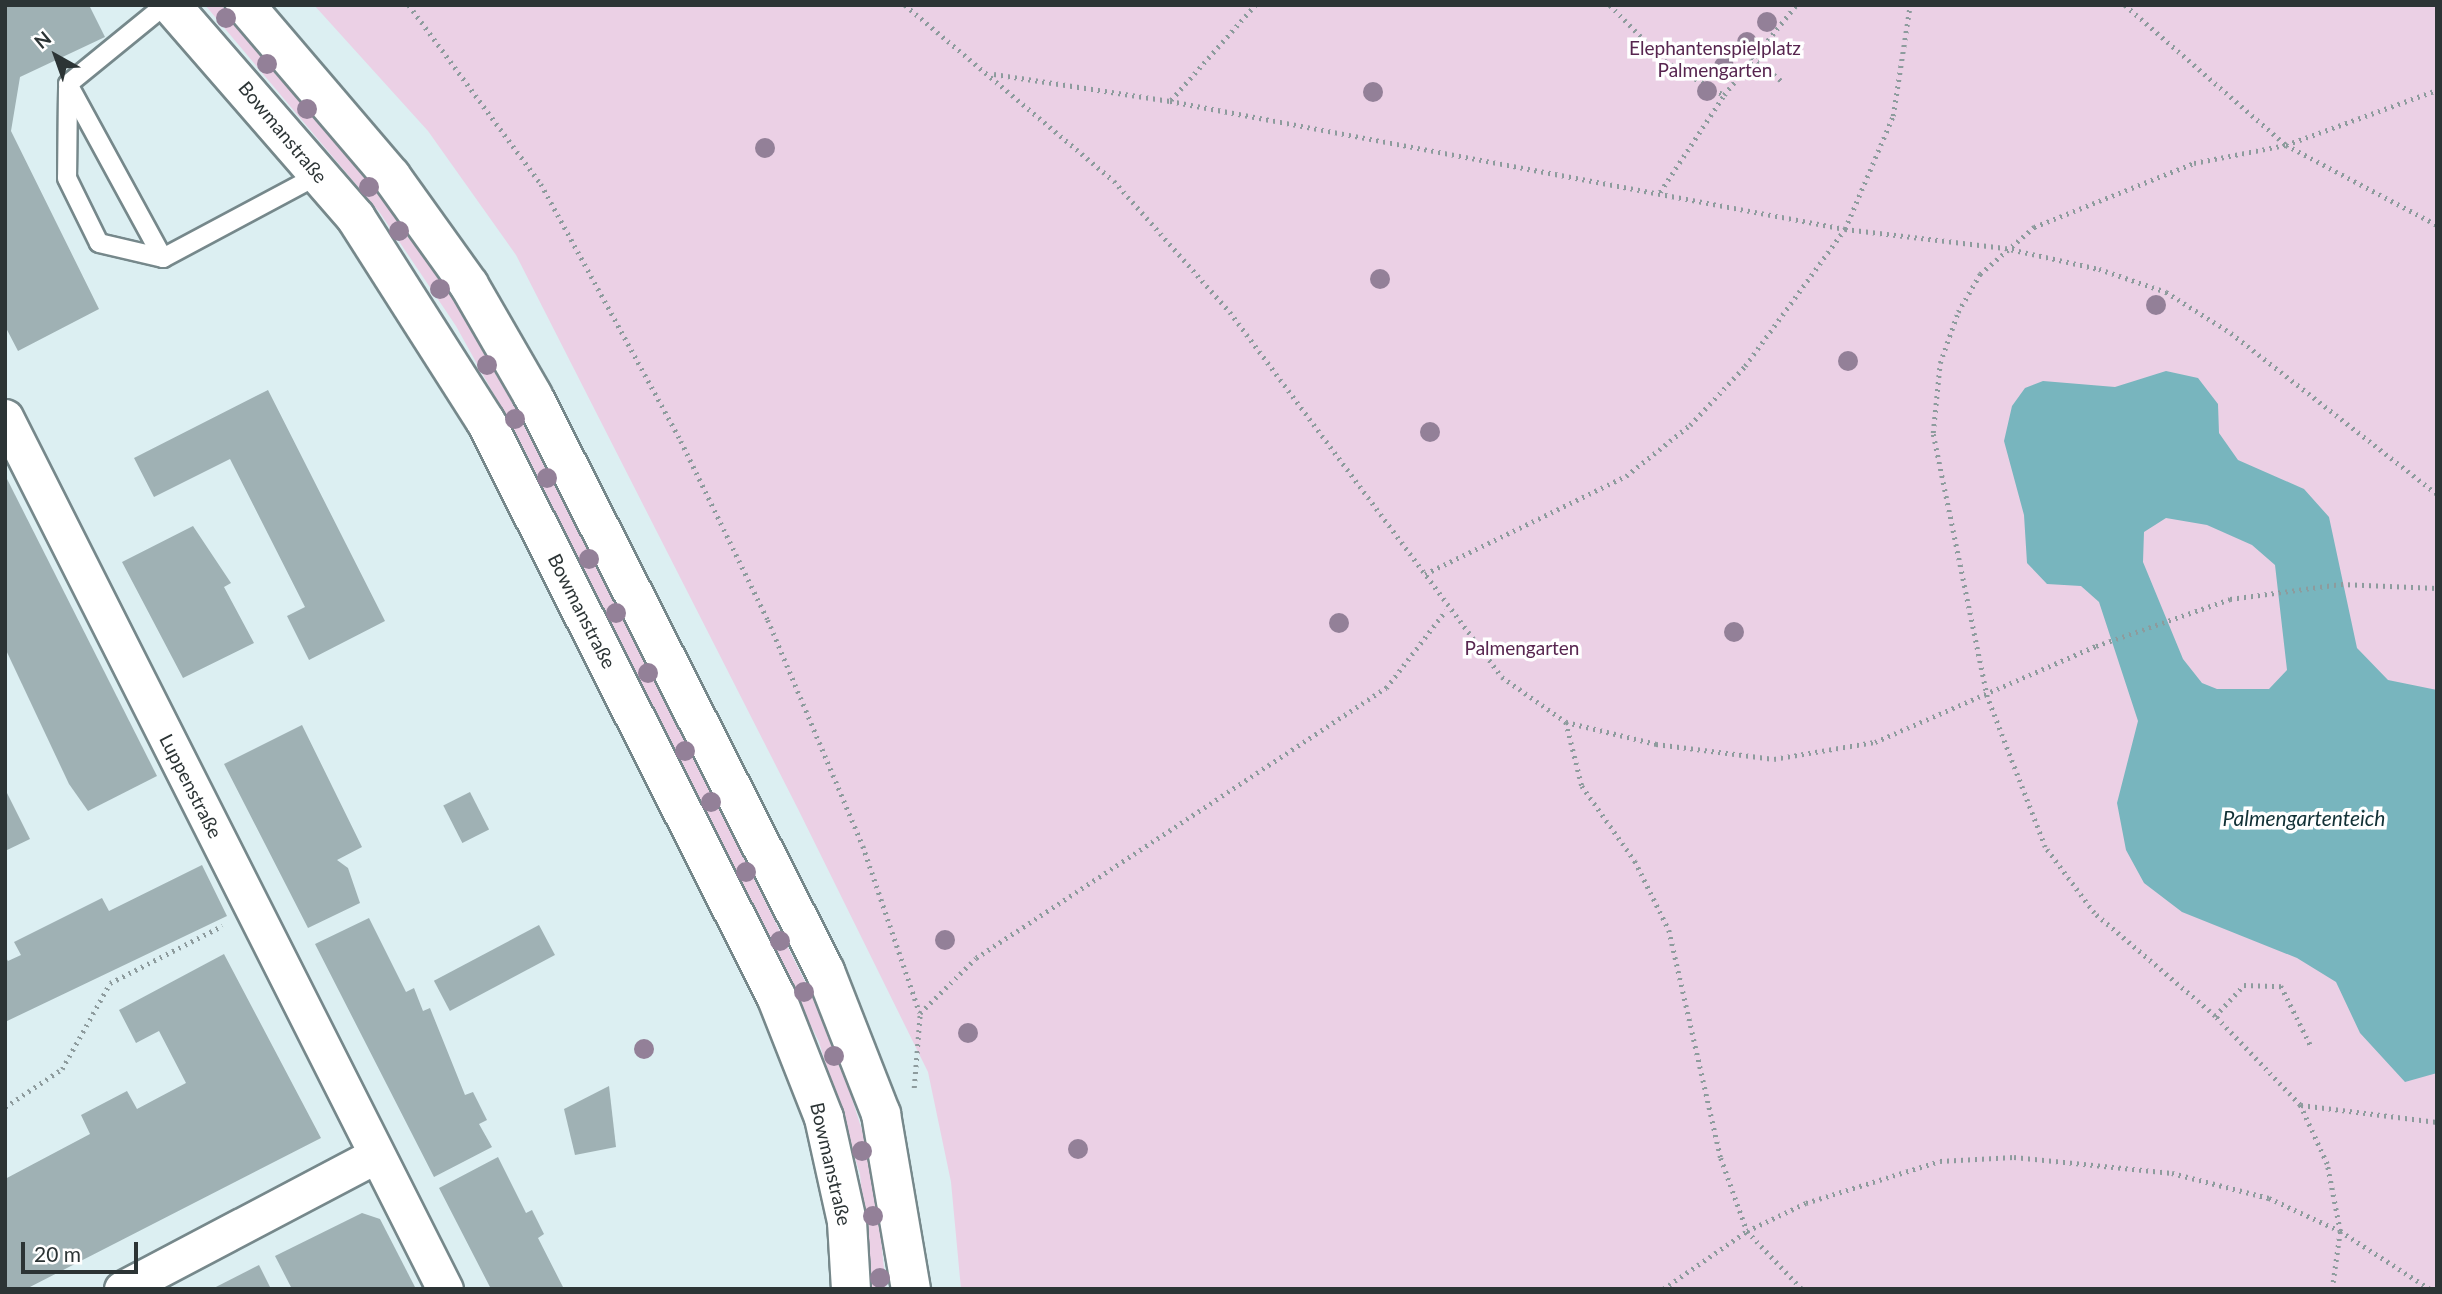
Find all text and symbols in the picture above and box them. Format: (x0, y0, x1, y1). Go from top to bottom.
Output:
north arrow (21, 21, 91, 91)
text: N (29, 26, 55, 53)
park label: Elephantenspielplatz Palmengarten (1629, 37, 1801, 81)
street label: Bowmanstraße (234, 77, 332, 187)
street label: Bowmanstraße (543, 550, 621, 672)
park label: Palmengarten (1465, 637, 1579, 659)
street label: Luppenstraße (155, 730, 227, 842)
water label: Palmengartenteich (2223, 805, 2385, 831)
street label: Bowmanstraße (806, 1100, 856, 1228)
scale bar (24, 1228, 142, 1272)
text: 20 m (34, 1241, 81, 1266)

